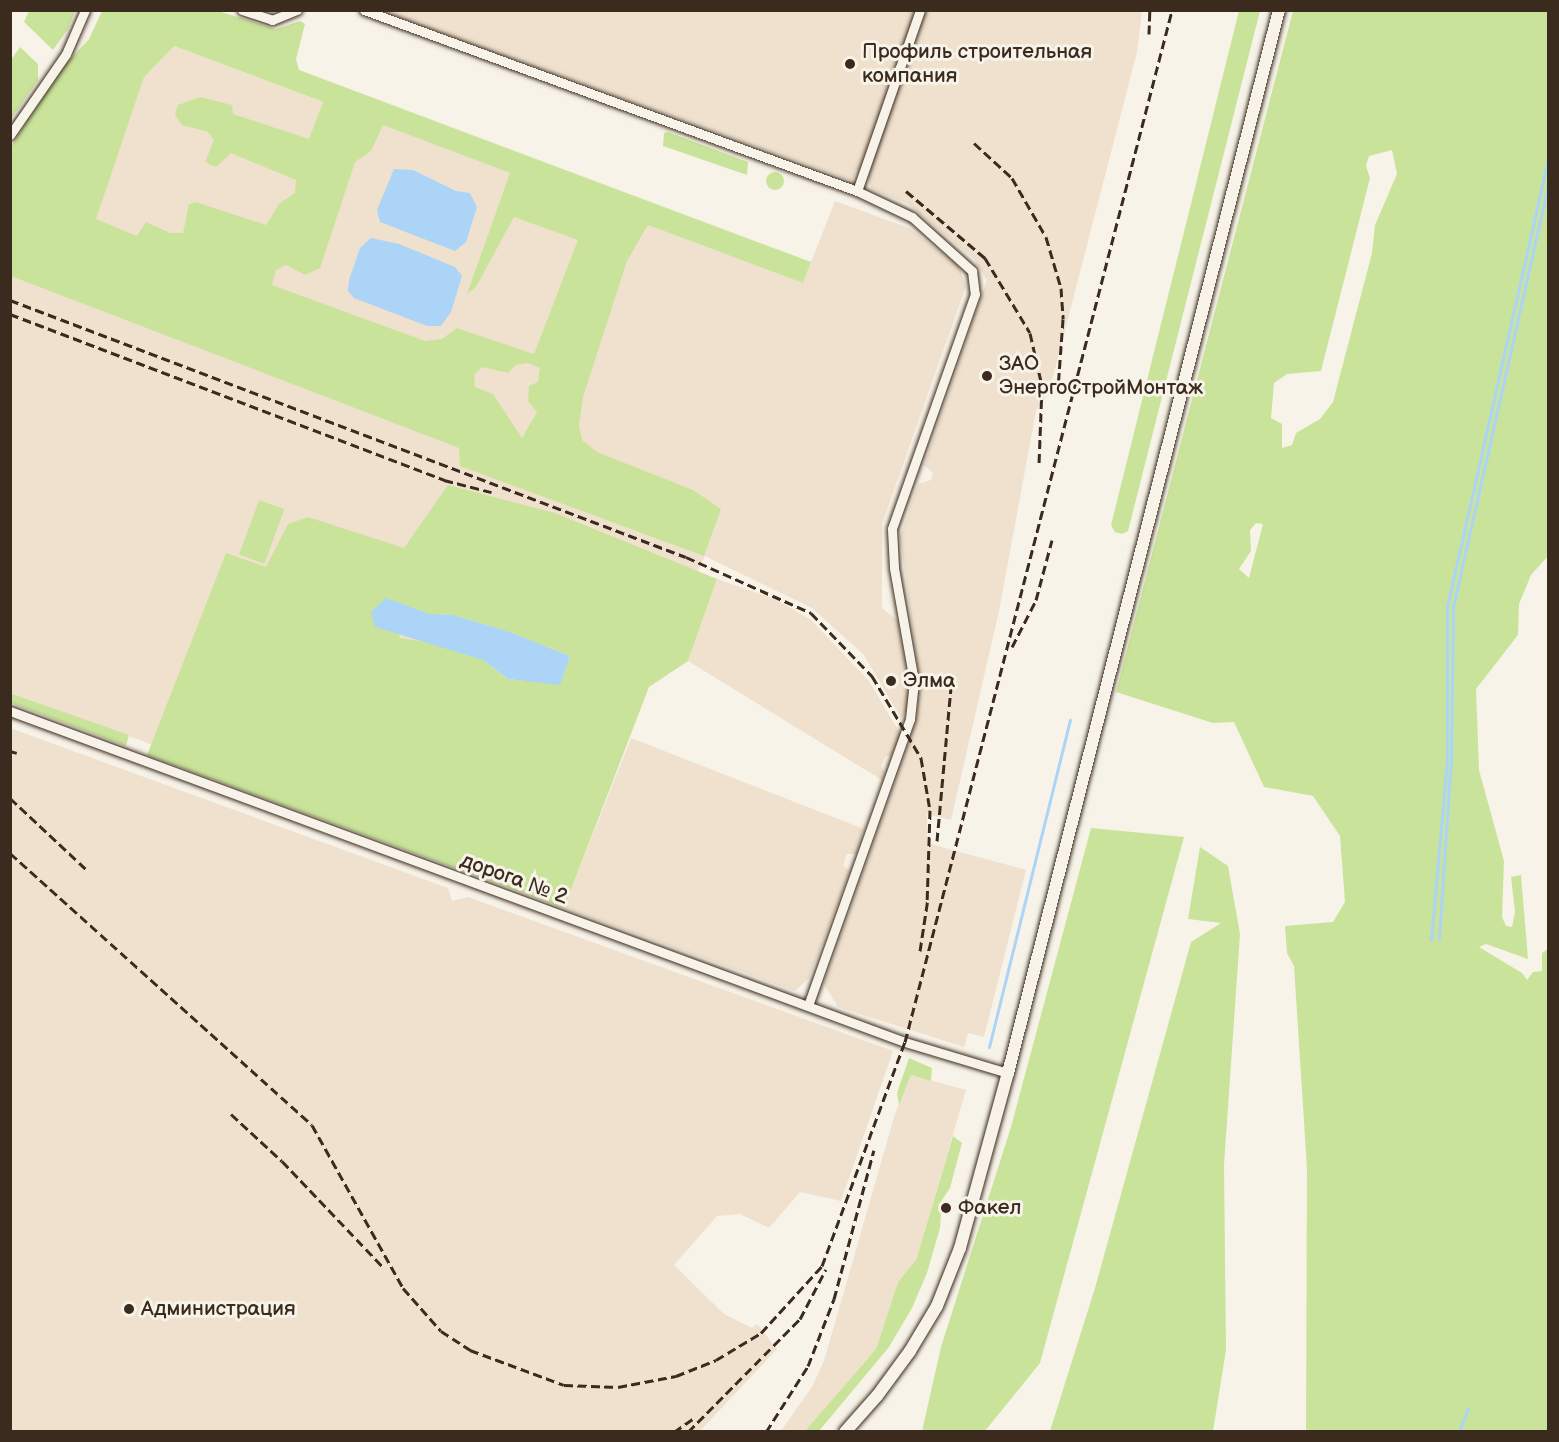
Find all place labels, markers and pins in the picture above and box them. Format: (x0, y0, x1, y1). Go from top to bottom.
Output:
place label: Профиль строительная компания (862, 39, 1092, 89)
marker: Профиль строительная компания (843, 57, 857, 71)
place label: ЗАО ЭнергоСтройМонтаж (999, 351, 1203, 401)
marker: ЗАО ЭнергоСтройМонтаж (980, 369, 994, 383)
place label: Элма (903, 668, 955, 694)
marker: Элма (884, 674, 898, 688)
place label: Факел (958, 1195, 1021, 1221)
marker: Факел (939, 1201, 953, 1215)
place label: Администрация (141, 1296, 296, 1322)
marker: Администрация (122, 1302, 136, 1316)

